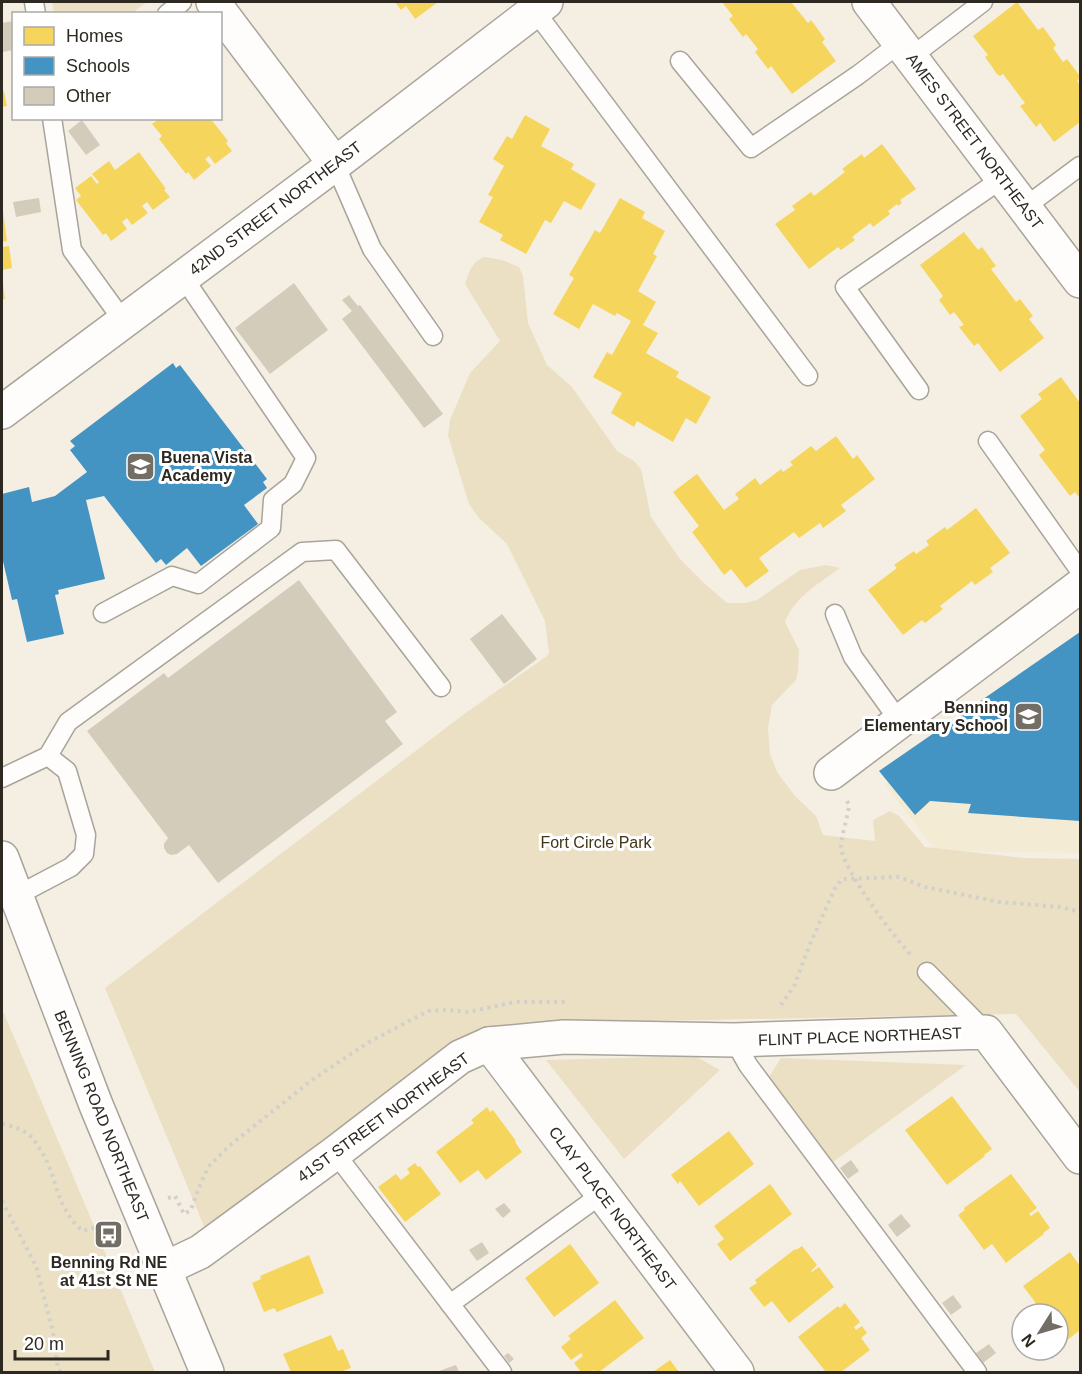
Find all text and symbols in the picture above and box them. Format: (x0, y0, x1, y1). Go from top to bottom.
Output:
legend (12, 12, 222, 120)
text: Homes (66, 26, 123, 46)
street label: AMES STREET NORTHEAST (903, 50, 1046, 233)
text: Schools (66, 56, 130, 76)
text: Other (66, 86, 111, 106)
street label: 42ND STREET NORTHEAST (186, 138, 365, 279)
place label: Buena Vista Academy (161, 449, 252, 484)
school or university icon: Buena Vista Academy (124, 450, 156, 482)
place label: Benning Elementary School (864, 699, 1008, 734)
school or university icon: Benning Elementary School (1013, 700, 1045, 732)
park label: Fort Circle Park (540, 834, 653, 851)
street label: BENNING ROAD NORTHEAST (51, 1008, 152, 1225)
street label: FLINT PLACE NORTHEAST (758, 1024, 962, 1049)
street label: 41ST STREET NORTHEAST (294, 1049, 473, 1185)
street label: CLAY PLACE NORTHEAST (546, 1123, 680, 1293)
bus stop icon: Benning Rd NE at 41st St NE (93, 1218, 125, 1250)
place label: Benning Rd NE at 41st St NE (51, 1254, 168, 1289)
north arrow (1010, 1302, 1070, 1362)
scale bar (15, 1323, 108, 1361)
text: N (1018, 1331, 1039, 1350)
text: 20 m (24, 1334, 64, 1354)

